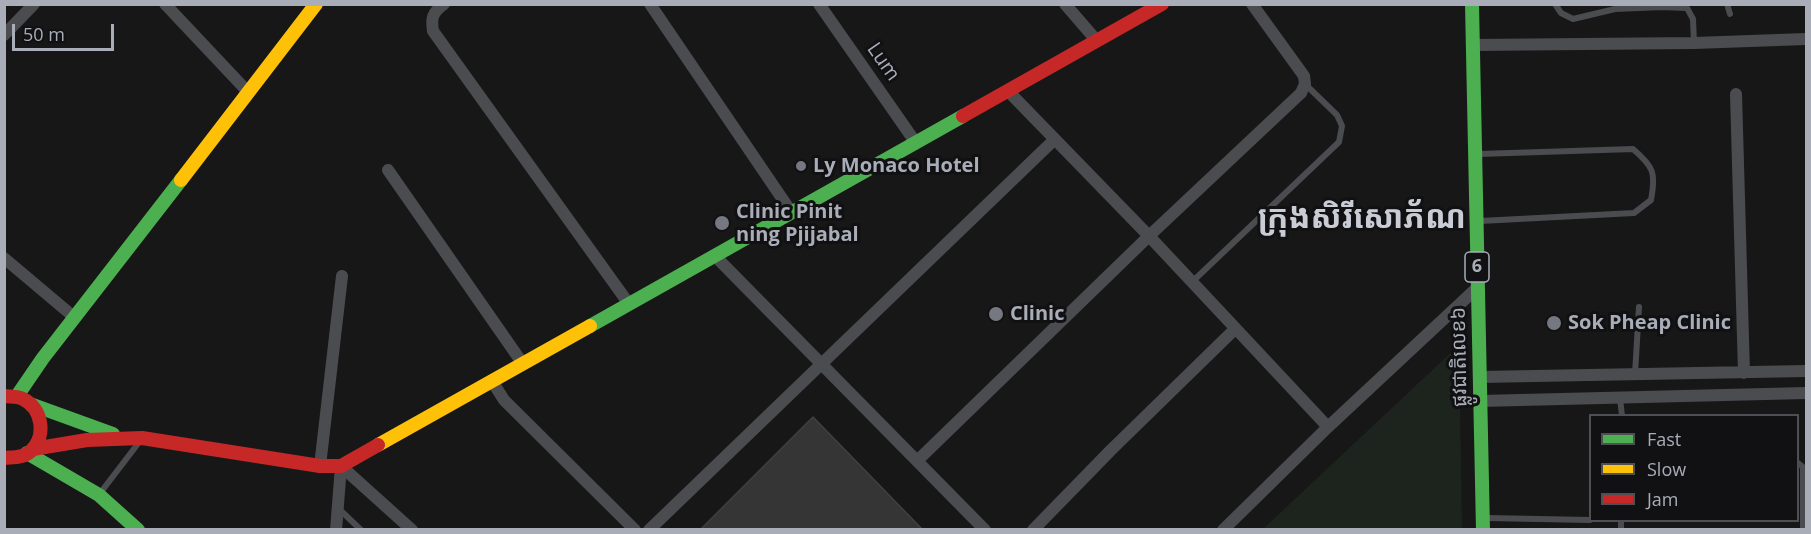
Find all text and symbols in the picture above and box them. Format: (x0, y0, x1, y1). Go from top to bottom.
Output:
scale bar (15, 12, 117, 50)
text: 50 m (23, 22, 65, 46)
street label: Lum (861, 38, 905, 86)
place label: Ly Monaco Hotel (813, 154, 979, 178)
marker: Ly Monaco Hotel (794, 159, 808, 173)
place label: Clinic Pinit ning Pjijabal (736, 200, 859, 247)
district label: ក្រុងសិរីសោភ័ណ (1258, 200, 1466, 238)
marker: Clinic Pinit ning Pjijabal (713, 214, 731, 232)
road number: 6 (1465, 252, 1489, 282)
place label: Clinic (1010, 302, 1064, 326)
marker: Clinic (987, 305, 1005, 323)
street label: ផ្លូវជាតិលេខ៦ (1447, 307, 1473, 407)
place label: Sok Pheap Clinic (1568, 311, 1731, 335)
marker: Sok Pheap Clinic (1545, 314, 1563, 332)
legend (1589, 414, 1799, 522)
text: Fast (1647, 427, 1681, 451)
text: Slow (1647, 457, 1686, 481)
text: Jam (1647, 487, 1679, 511)

